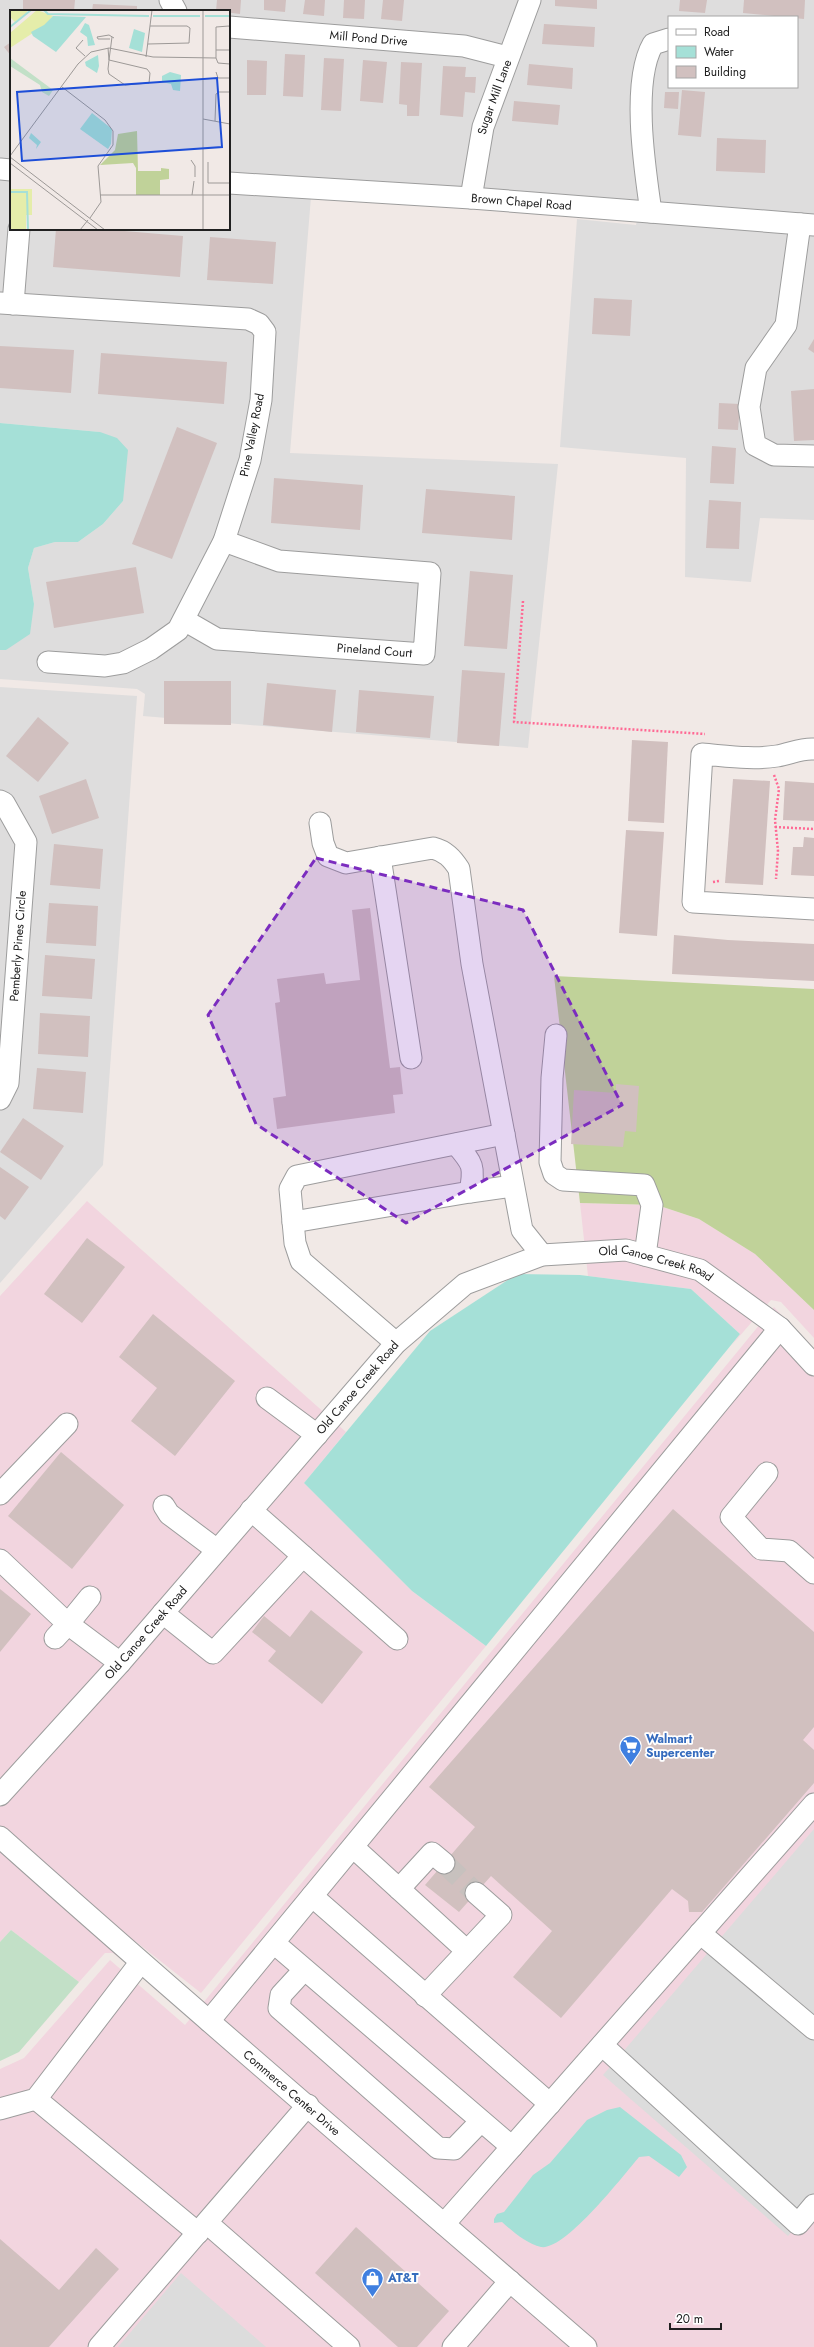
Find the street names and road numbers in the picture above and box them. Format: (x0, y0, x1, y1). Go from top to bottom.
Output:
street label: Mill Pond Drive (329, 26, 408, 50)
street label: Sugar Mill Lane (473, 57, 516, 136)
street label: Brown Chapel Road (470, 189, 572, 215)
street label: Pine Valley Road (235, 392, 269, 478)
street label: Pineland Court (336, 639, 413, 662)
street label: Pemberly Pines Circle (5, 890, 31, 1002)
street label: Old Canoe Creek Road (598, 1241, 717, 1286)
street label: Old Canoe Creek Road (312, 1337, 403, 1438)
street label: Old Canoe Creek Road (100, 1582, 191, 1684)
street label: Commerce Center Drive (239, 2046, 344, 2140)

